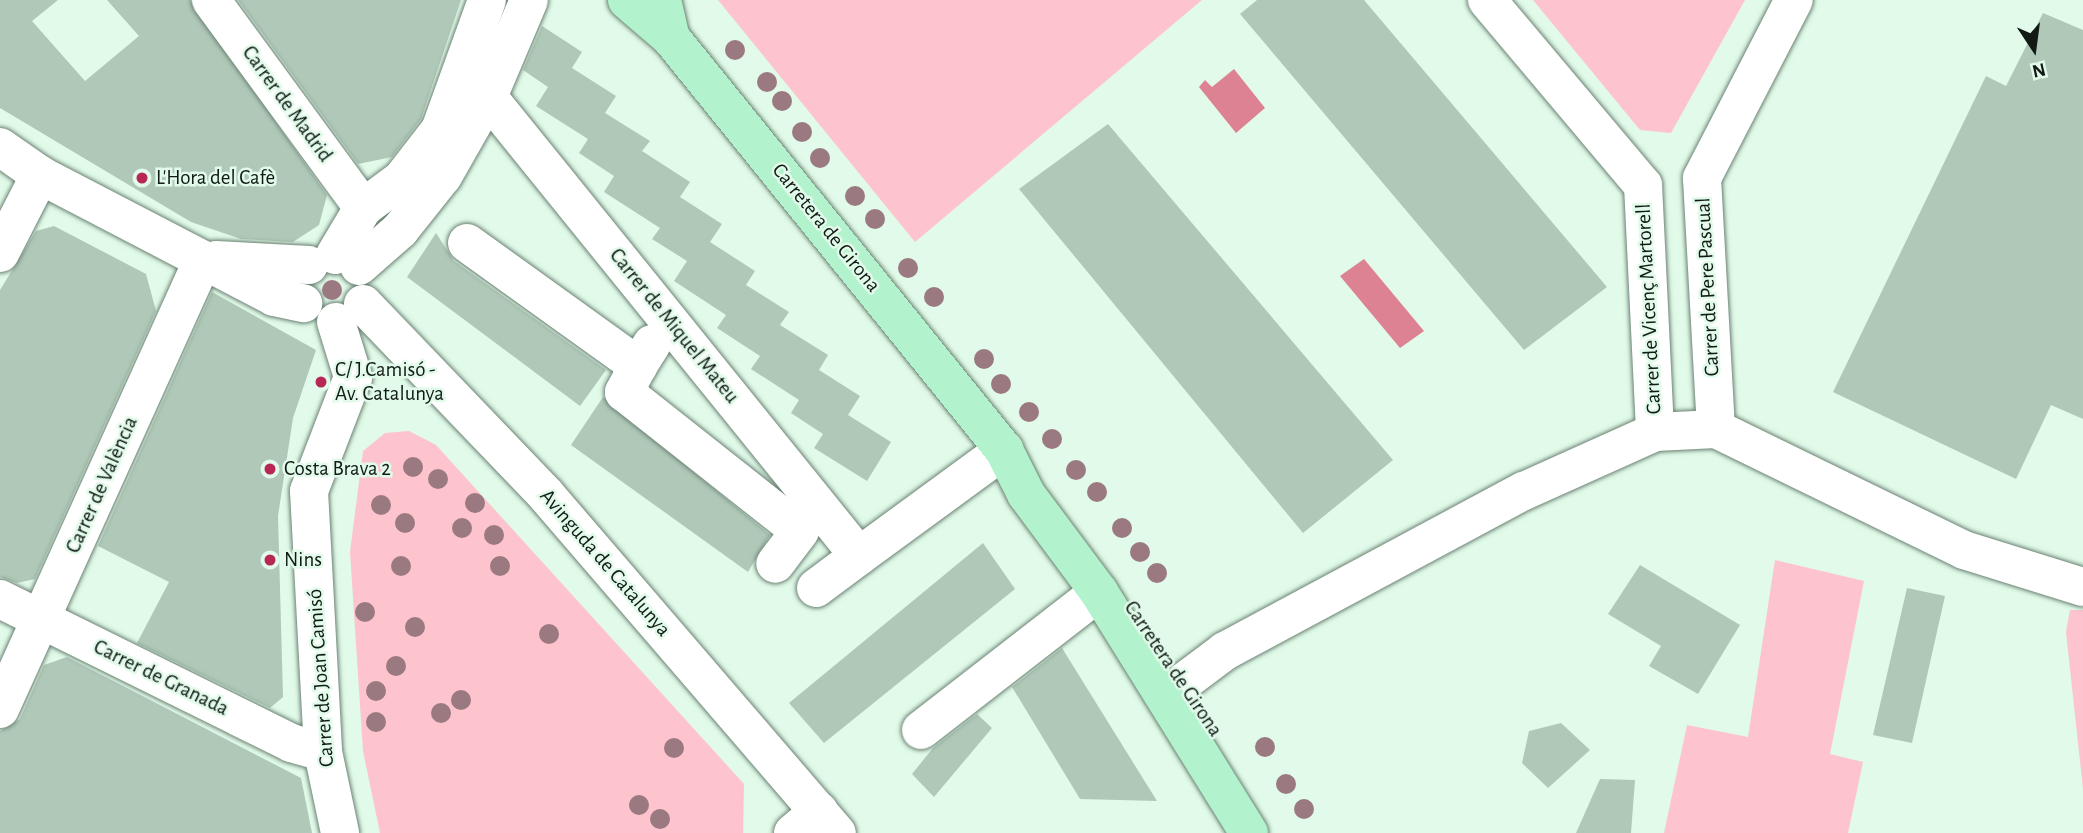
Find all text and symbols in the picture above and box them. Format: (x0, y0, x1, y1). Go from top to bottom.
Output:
north arrow (1999, 14, 2069, 84)
street label: Carrer de Madrid (236, 41, 338, 167)
text: N (2030, 59, 2047, 81)
street label: Carretera de Girona (766, 158, 886, 298)
place label: L'Hora del Cafè (156, 165, 275, 191)
marker: L'Hora del Cafè (134, 170, 150, 186)
street label: Carrer de Pere Pascual (1691, 197, 1725, 377)
street label: Carrer de Vicenç Martorell (1631, 203, 1667, 415)
street label: Carrer de Miquel Mateu (604, 243, 744, 409)
place label: C/ J.Camisó - Av. Catalunya (335, 357, 444, 407)
marker: C/ J.Camisó - Av. Catalunya (313, 374, 329, 390)
street label: Carrer de València (61, 413, 143, 557)
place label: Costa Brava 2 (284, 456, 391, 482)
marker: Costa Brava 2 (262, 461, 278, 477)
street label: Avinguda de Catalunya (534, 484, 676, 642)
place label: Nins (284, 547, 322, 573)
marker: Nins (262, 552, 278, 568)
street label: Carrer de Joan Camisó (302, 588, 340, 768)
street label: Carretera de Girona (1118, 596, 1228, 742)
street label: Carrer de Granada (89, 634, 233, 722)

